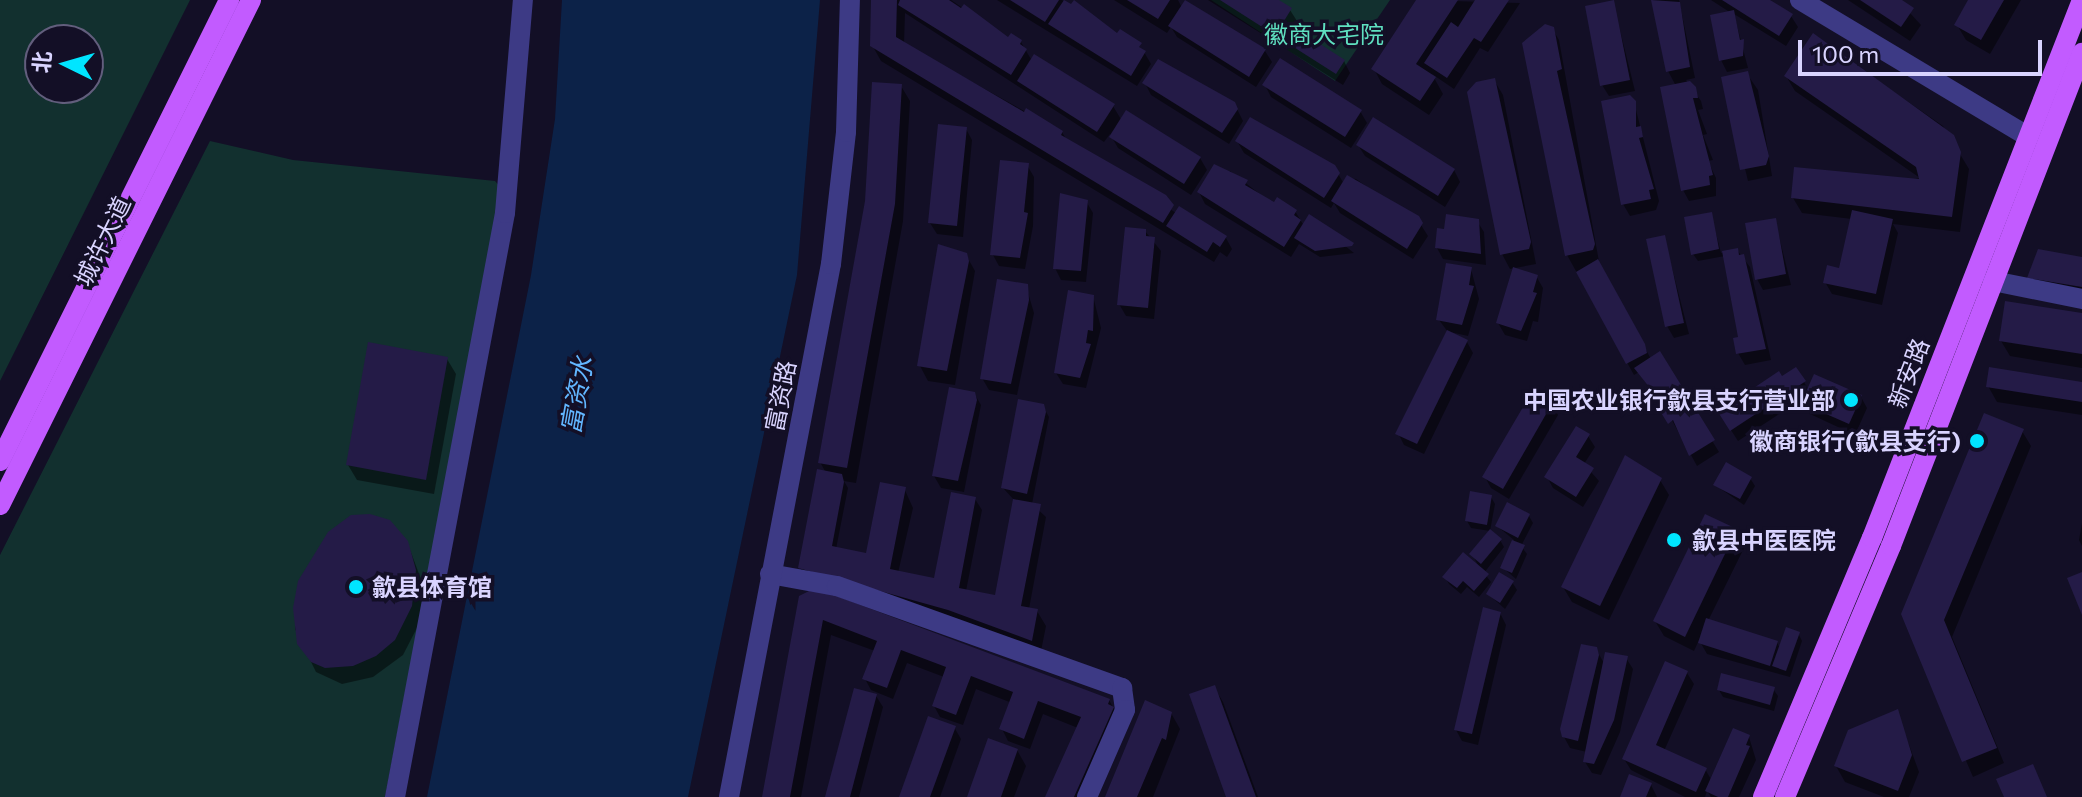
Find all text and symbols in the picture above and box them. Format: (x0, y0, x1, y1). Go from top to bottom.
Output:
park label: 徽商大宅院 (1264, 20, 1384, 48)
north arrow (24, 24, 104, 104)
scale bar (1802, 24, 2046, 74)
text: 100 m (1812, 39, 1879, 68)
text: 北 (27, 50, 56, 74)
street label: 城许大道 (68, 192, 136, 290)
street label: 新安路 (1882, 334, 1934, 412)
water label: 富资水 (554, 354, 598, 436)
street label: 富资路 (759, 358, 801, 434)
place label: 中国农业银行歙县支行营业部 (1523, 386, 1835, 414)
marker: 中国农业银行歙县支行营业部 (1842, 391, 1860, 409)
place label: 徽商银行(歙县支行) (1749, 427, 1961, 455)
marker: 徽商银行(歙县支行) (1968, 432, 1986, 450)
place label: 歙县中医医院 (1692, 526, 1836, 554)
marker: 歙县中医医院 (1663, 529, 1685, 551)
place label: 歙县体育馆 (372, 573, 492, 601)
marker: 歙县体育馆 (347, 578, 365, 596)

